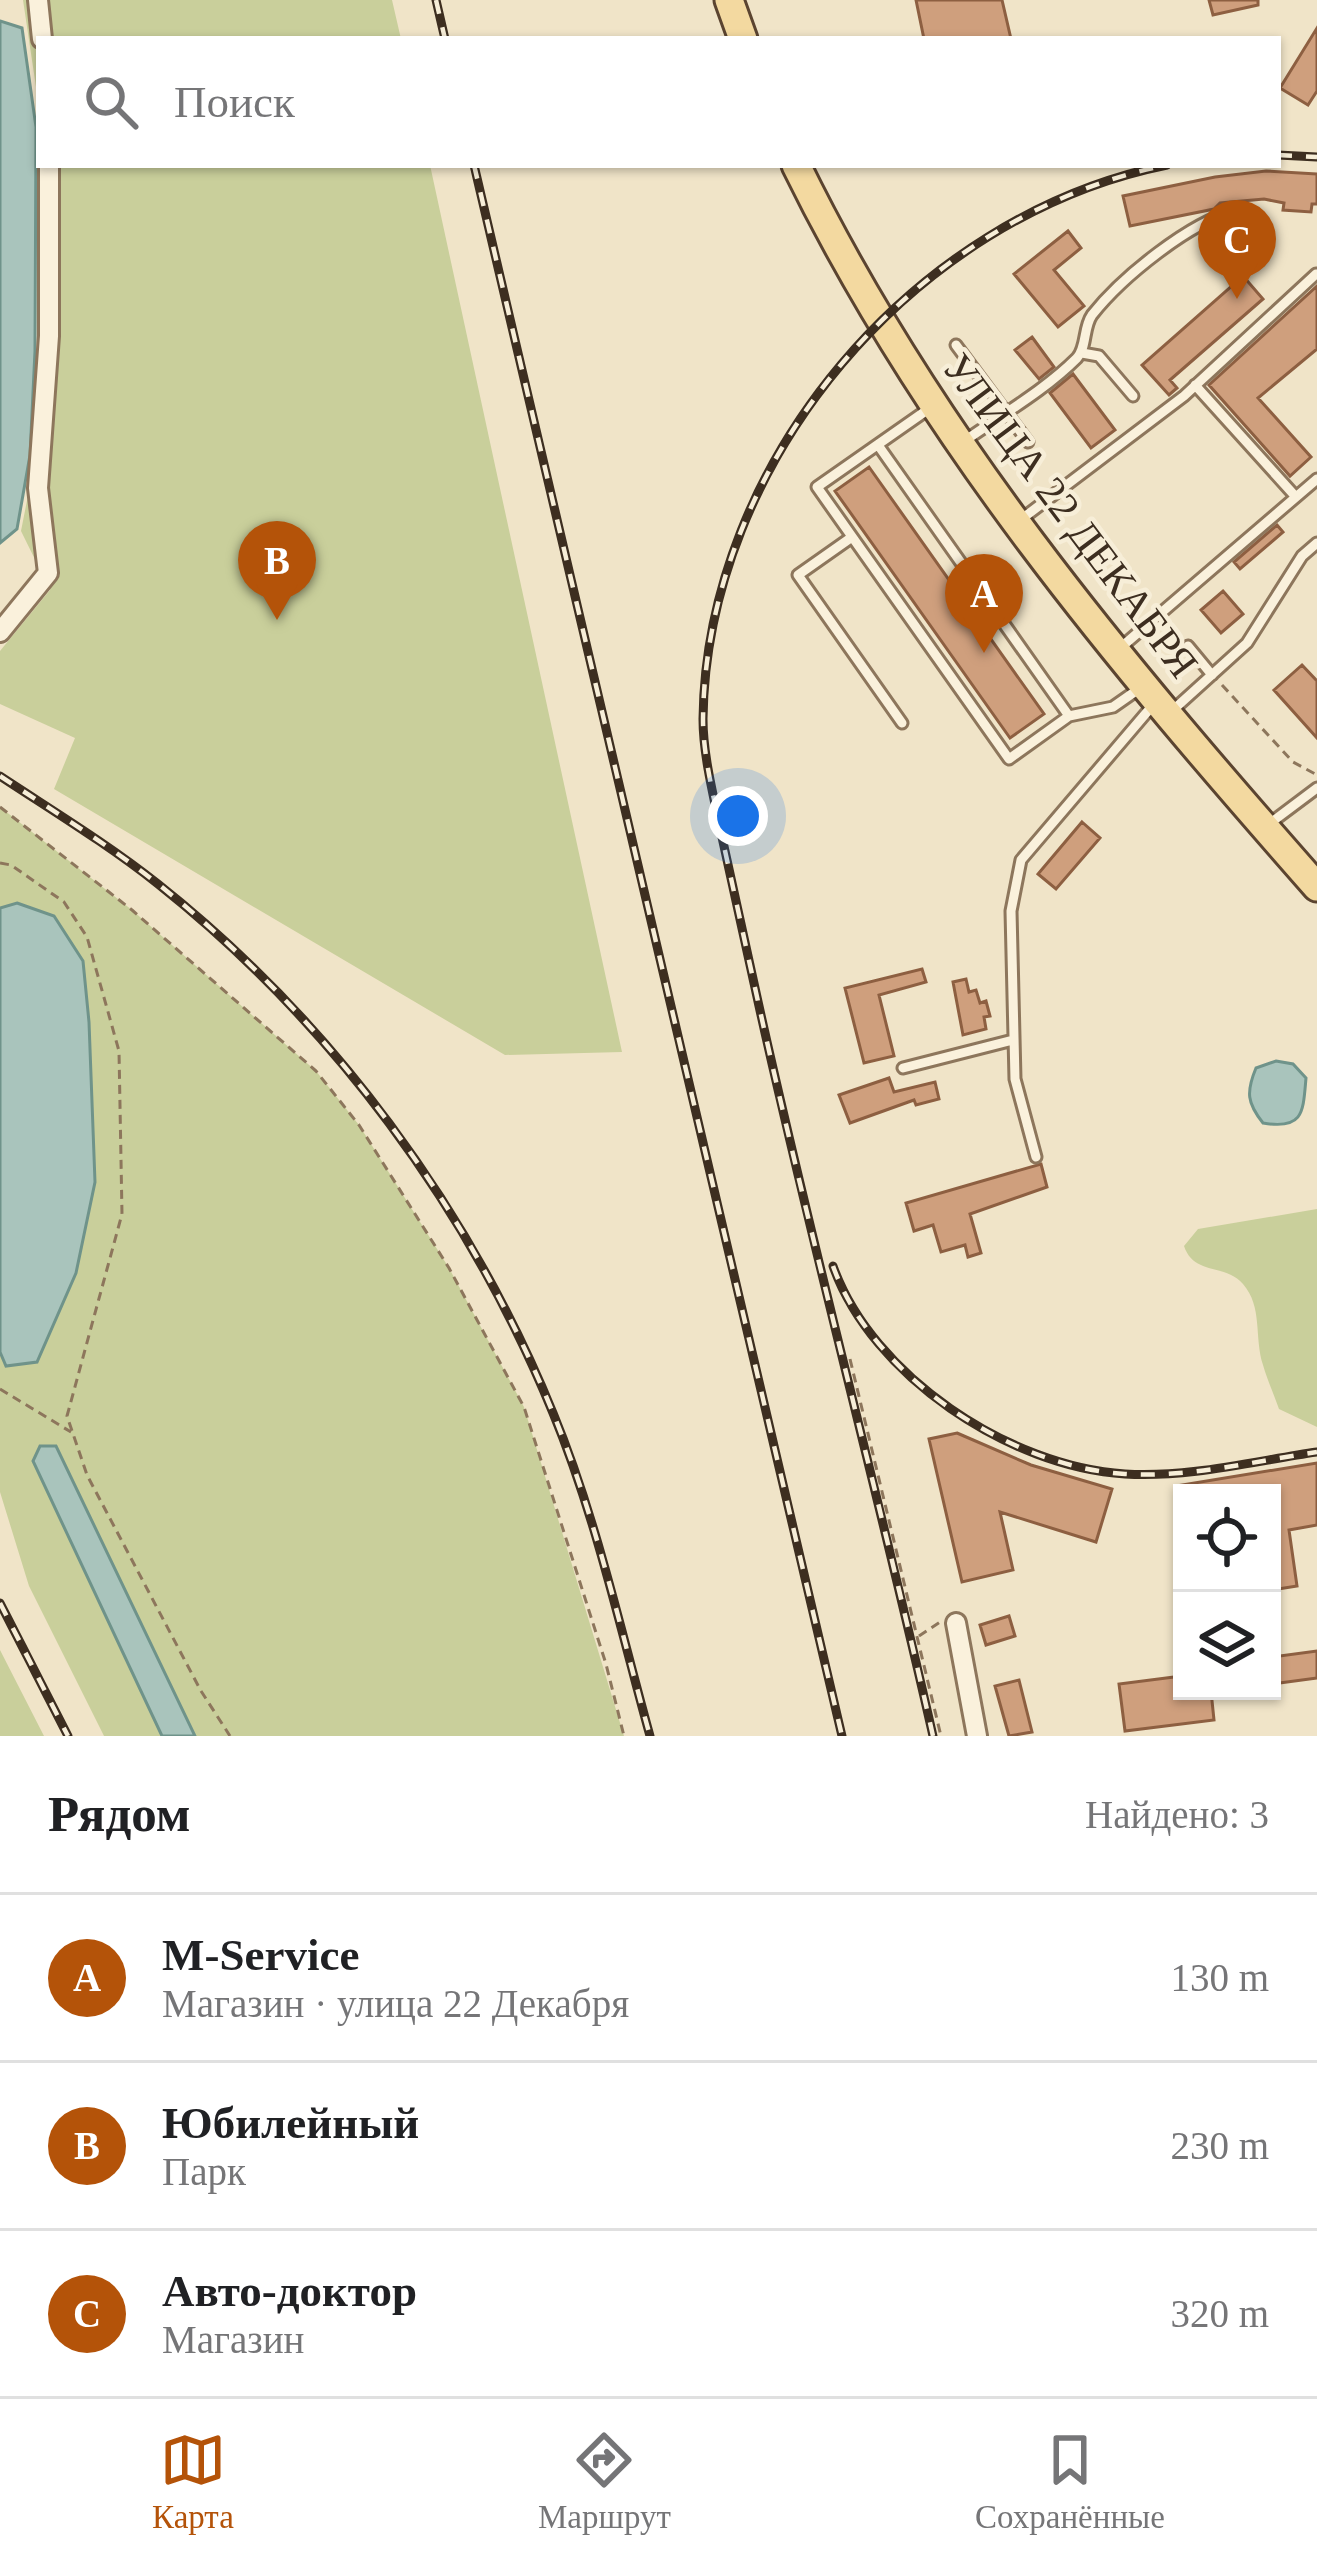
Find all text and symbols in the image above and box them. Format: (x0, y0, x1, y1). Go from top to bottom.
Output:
search box (36, 36, 1281, 168)
icon: search (78, 69, 144, 135)
text: Поиск (174, 77, 295, 127)
pin: C (1198, 200, 1276, 299)
street label: УЛИЦА 22 ДЕКАБРЯ (934, 345, 1207, 686)
pin: B (238, 521, 316, 620)
pin: A (945, 554, 1023, 653)
your location (708, 786, 768, 846)
map controls (1173, 1484, 1281, 1700)
button: locate (1173, 1484, 1281, 1592)
button: layers (1173, 1592, 1281, 1700)
text: Рядом (48, 1786, 191, 1842)
text: Найдено: 3 (1085, 1793, 1269, 1836)
text: M-Service (162, 1930, 359, 1980)
text: A (73, 1956, 101, 1999)
text: 130 m (1170, 1956, 1269, 1999)
text: Магазин · улица 22 Декабря (162, 1982, 629, 2025)
text: Юбилейный (162, 2098, 419, 2148)
text: B (74, 2124, 100, 2167)
text: 230 m (1170, 2124, 1269, 2167)
text: Парк (162, 2150, 246, 2193)
text: Авто-доктор (162, 2266, 417, 2316)
text: C (73, 2292, 101, 2335)
text: 320 m (1170, 2292, 1269, 2335)
text: Магазин (162, 2318, 304, 2361)
tab: Карта (152, 2427, 234, 2536)
tab: Маршрут (538, 2427, 671, 2536)
tab: Сохранённые (975, 2427, 1165, 2536)

